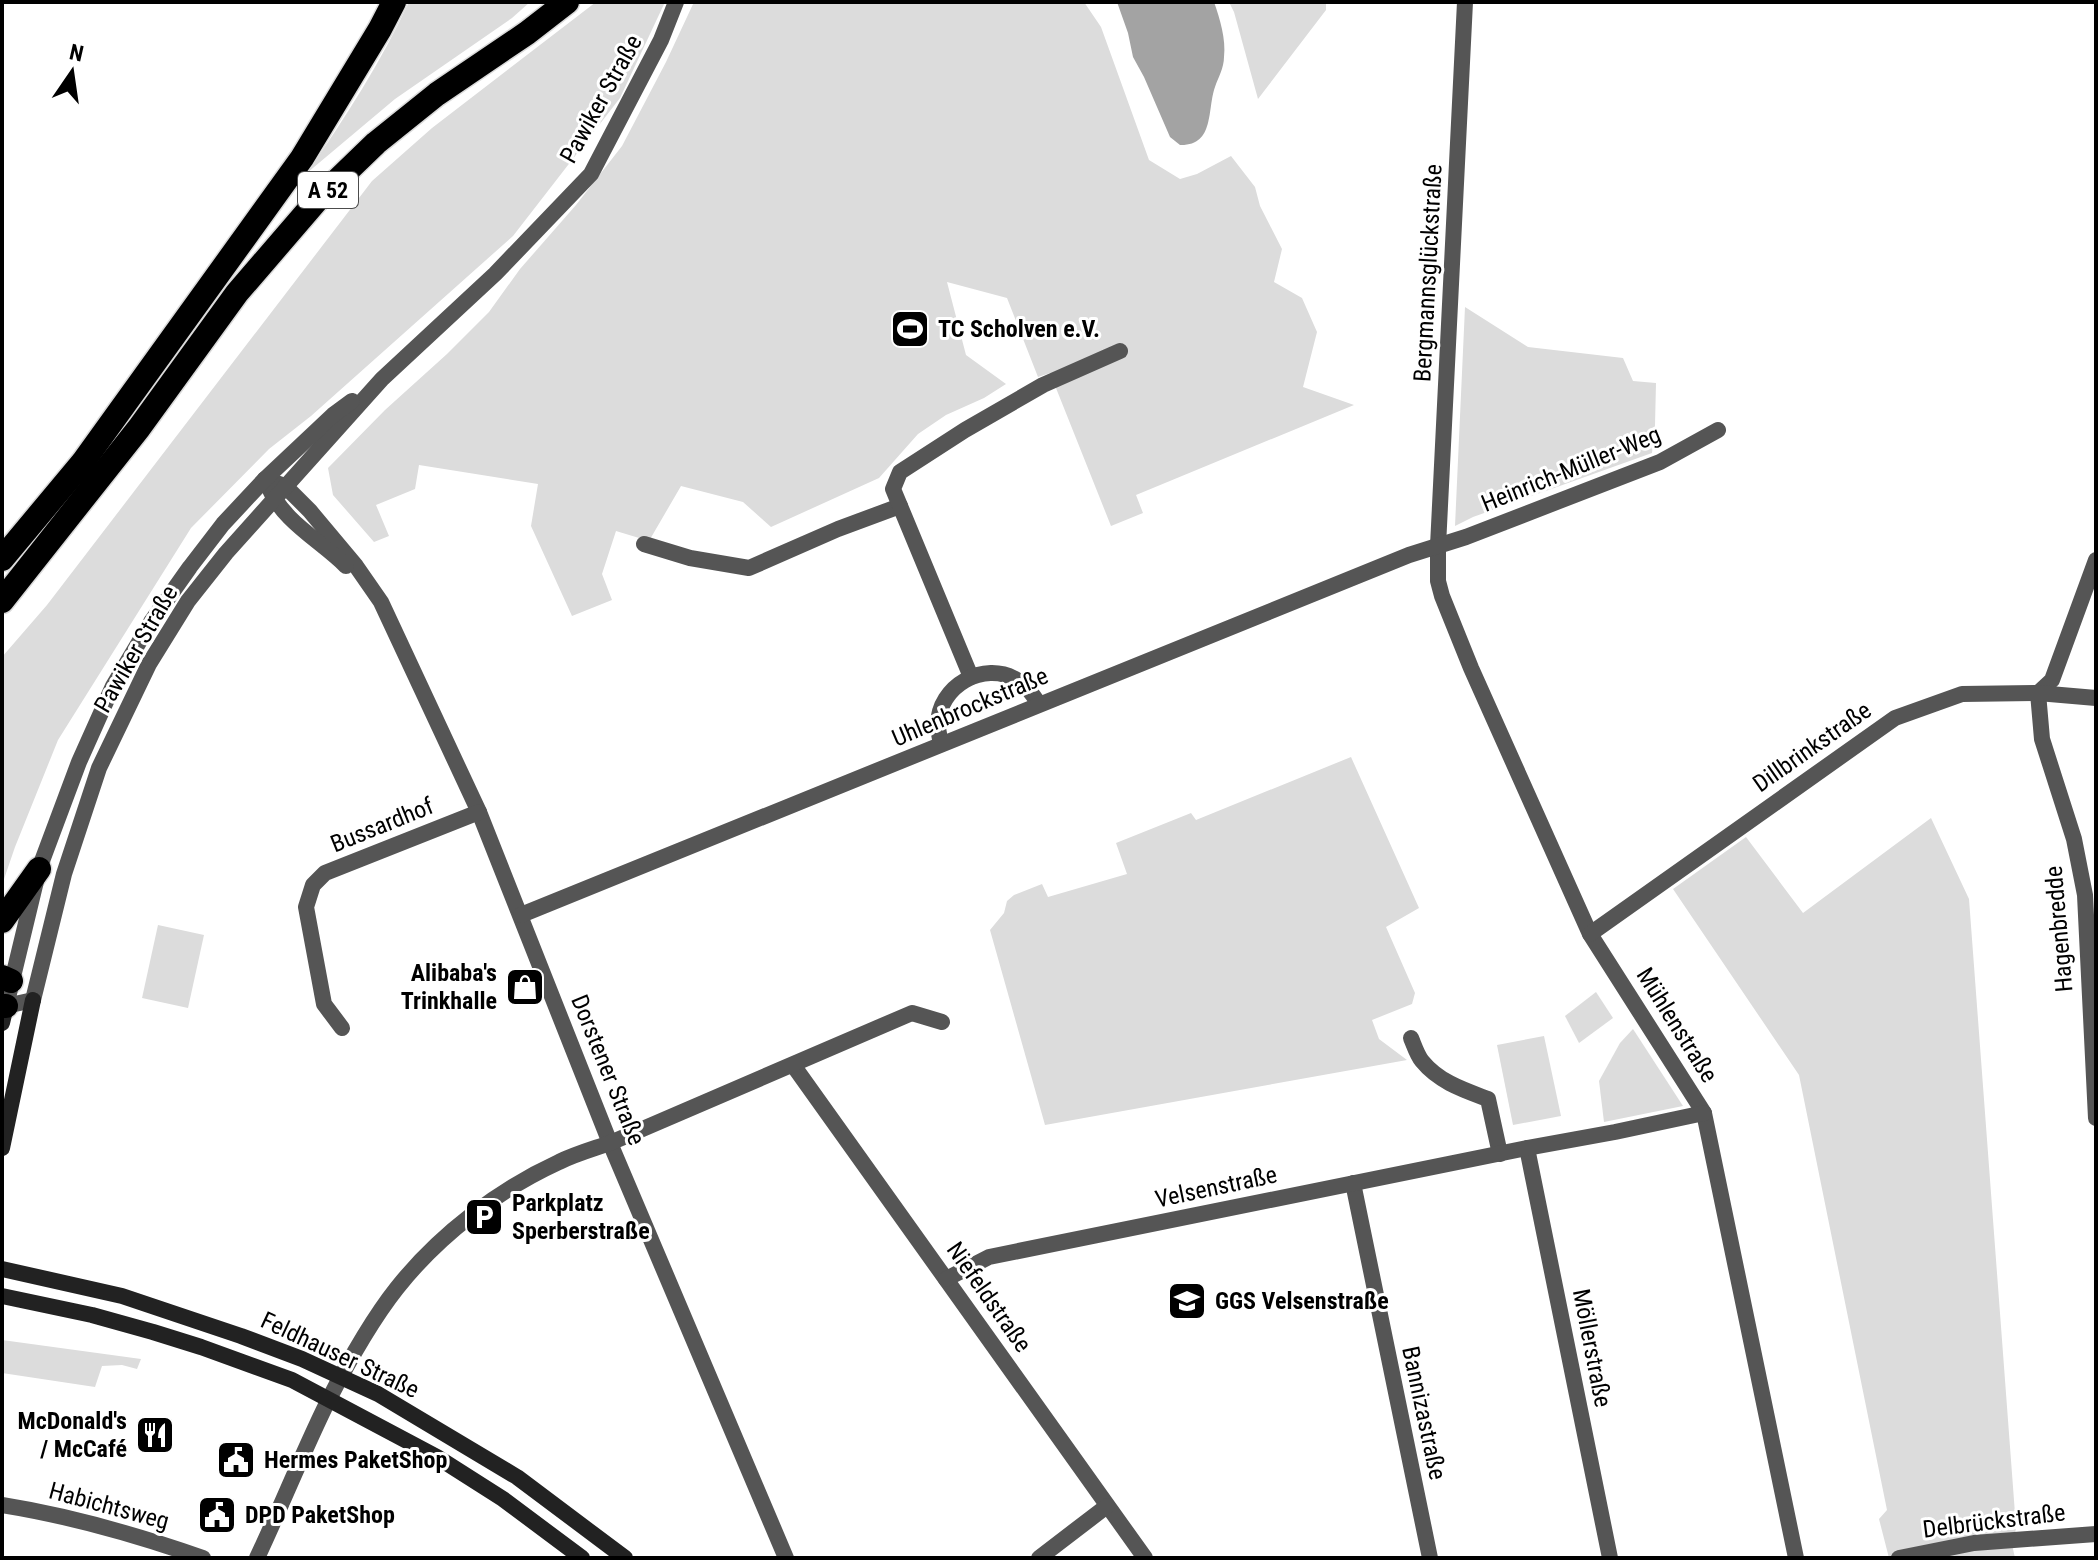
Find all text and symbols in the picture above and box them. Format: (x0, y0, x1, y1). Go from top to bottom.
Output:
street label: Pawiker Straße (554, 30, 648, 168)
north arrow (32, 32, 112, 112)
text: N (67, 39, 86, 67)
street label: Bergmannsglückstraße (1408, 163, 1448, 383)
road number: A 52 (298, 172, 358, 208)
sports icon: TC Scholven e.V. (889, 308, 931, 350)
place label: TC Scholven e.V. (938, 315, 1100, 343)
street label: Heinrich-Müller-Weg (1477, 420, 1665, 518)
street label: Pawiker Straße (88, 580, 184, 718)
street label: Uhlenbrockstraße (888, 662, 1052, 752)
street label: Dillbrinkstraße (1748, 696, 1876, 798)
street label: Bussardhof (327, 792, 438, 858)
street label: Hagenbredde (2040, 865, 2078, 993)
place label: Alibaba's Trinkhalle (401, 959, 497, 1015)
street label: Mühlenstraße (1631, 963, 1723, 1087)
shop icon: Alibaba's Trinkhalle (504, 966, 546, 1008)
street label: Dorstener Straße (565, 991, 651, 1149)
street label: Velsenstraße (1153, 1160, 1279, 1214)
place label: Parkplatz Sperberstraße (512, 1189, 650, 1245)
parking icon: Parkplatz Sperberstraße (463, 1196, 505, 1238)
street label: Niefeldstraße (941, 1237, 1037, 1357)
school or university icon: GGS Velsenstraße (1166, 1280, 1208, 1322)
street label: Möllerstraße (1567, 1286, 1617, 1410)
place label: GGS Velsenstraße (1215, 1287, 1389, 1315)
street label: Feldhauser Straße (256, 1306, 424, 1404)
street label: Bannizastraße (1396, 1344, 1452, 1482)
place label: McDonald's / McCafé (18, 1407, 127, 1463)
restaurant icon: McDonald's / McCafé (134, 1414, 176, 1456)
public building icon: Hermes PaketShop (215, 1439, 257, 1481)
place label: Hermes PaketShop (264, 1446, 447, 1474)
street label: Habichtsweg (46, 1477, 172, 1535)
public building icon: DPD PaketShop (196, 1494, 238, 1536)
street label: Delbrückstraße (1921, 1498, 2067, 1544)
place label: DPD PaketShop (245, 1501, 395, 1529)

